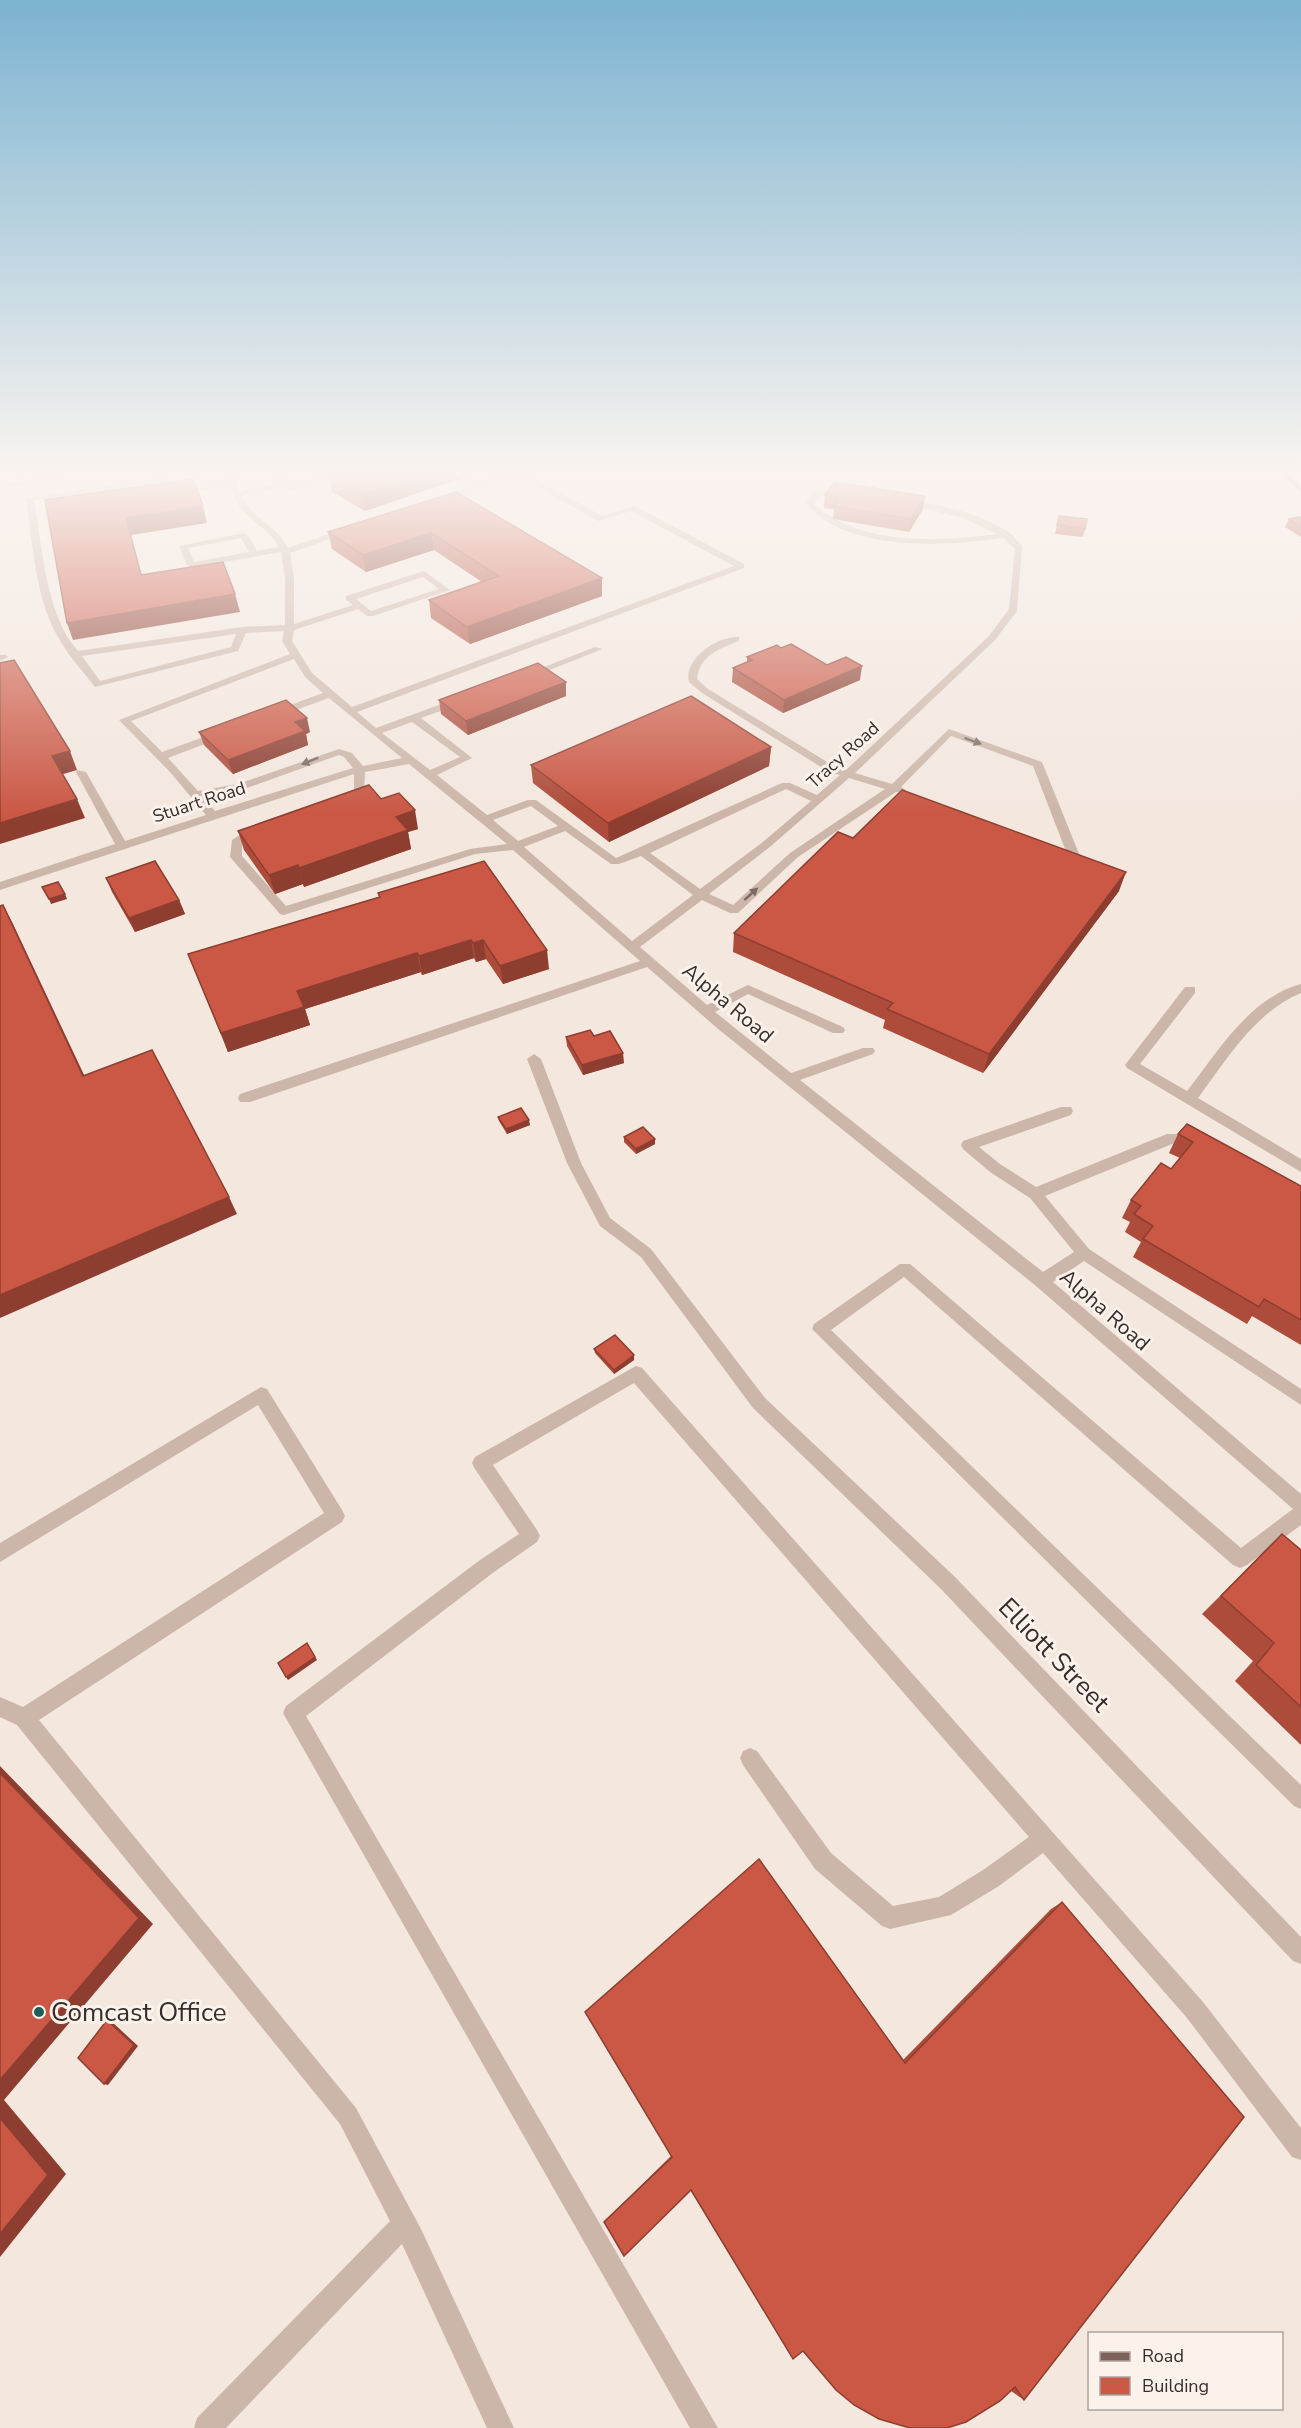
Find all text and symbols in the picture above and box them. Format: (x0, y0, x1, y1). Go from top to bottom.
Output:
street label: Tracy Road (802, 716, 884, 794)
one-way arrow (964, 736, 982, 746)
one-way arrow (301, 757, 319, 766)
street label: Stuart Road (149, 776, 249, 828)
one-way arrow (743, 887, 758, 901)
street label: Alpha Road (676, 957, 780, 1049)
street label: Alpha Road (1054, 1263, 1156, 1357)
street label: Elliott Street (991, 1590, 1118, 1720)
place label: Comcast Office (51, 1995, 227, 2030)
marker: Comcast Office (32, 2005, 46, 2019)
legend (1088, 2332, 1283, 2410)
text: Road (1142, 2344, 1184, 2368)
text: Building (1142, 2374, 1209, 2398)

